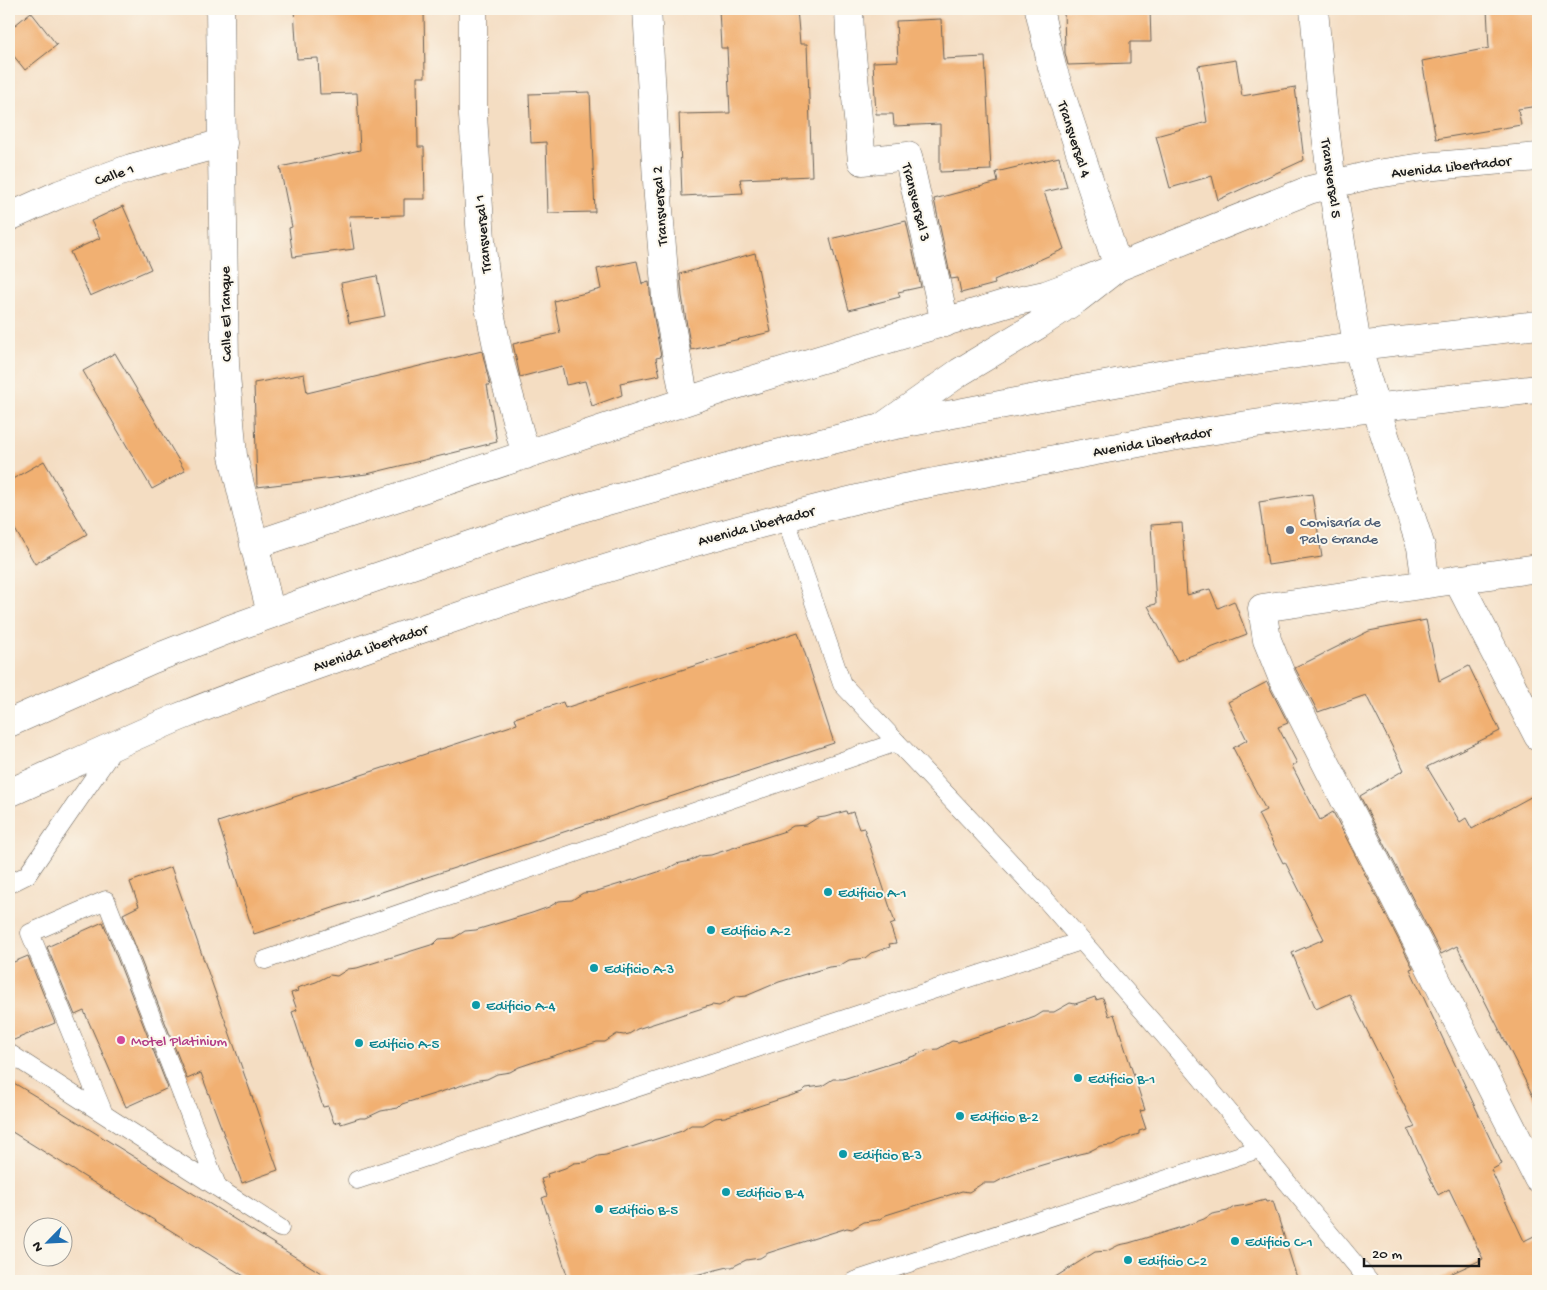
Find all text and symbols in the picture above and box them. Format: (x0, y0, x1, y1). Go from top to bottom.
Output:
street label: Transversal 4 (1052, 98, 1094, 180)
street label: Transversal 5 (1315, 136, 1345, 219)
street label: Avenida Libertador (1390, 153, 1514, 183)
street label: Transversal 3 (896, 160, 934, 244)
street label: Calle 1 (93, 161, 137, 191)
street label: Transversal 2 (649, 165, 673, 247)
street label: Transversal 1 (472, 194, 496, 275)
street label: Calle El Tanque (217, 266, 237, 362)
street label: Avenida Libertador (1092, 423, 1215, 462)
street label: Avenida Libertador (696, 502, 819, 551)
place label: Comisaría de Palo Grande (1299, 514, 1381, 549)
marker: Comisaría de Palo Grande (1284, 524, 1296, 536)
street label: Avenida Libertador (311, 620, 432, 677)
place label: Edificio A-1 (838, 885, 907, 903)
marker: Edificio A-1 (822, 886, 834, 898)
place label: Edificio A-2 (721, 923, 791, 941)
marker: Edificio A-2 (705, 924, 717, 936)
place label: Edificio A-3 (604, 961, 674, 979)
marker: Edificio A-3 (588, 962, 600, 974)
place label: Edificio A-4 (486, 998, 556, 1016)
marker: Edificio A-4 (470, 999, 482, 1011)
place label: Motel Platinium (131, 1033, 228, 1051)
marker: Motel Platinium (115, 1034, 127, 1046)
place label: Edificio A-5 (369, 1036, 439, 1054)
marker: Edificio A-5 (353, 1037, 365, 1049)
place label: Edificio B-1 (1088, 1071, 1155, 1089)
marker: Edificio B-1 (1072, 1072, 1084, 1084)
place label: Edificio B-2 (970, 1109, 1039, 1127)
marker: Edificio B-2 (954, 1110, 966, 1122)
place label: Edificio B-3 (853, 1147, 922, 1165)
marker: Edificio B-3 (837, 1148, 849, 1160)
place label: Edificio B-4 (736, 1185, 804, 1203)
marker: Edificio B-4 (720, 1186, 732, 1198)
place label: Edificio B-5 (609, 1202, 678, 1220)
marker: Edificio B-5 (593, 1203, 605, 1215)
north arrow (22, 1218, 72, 1268)
place label: Edificio C-1 (1245, 1234, 1313, 1252)
marker: Edificio C-1 (1229, 1235, 1241, 1247)
scale bar (1364, 1235, 1480, 1267)
text: N (29, 1239, 48, 1254)
text: 20 m (1372, 1246, 1402, 1264)
place label: Edificio C-2 (1138, 1253, 1207, 1271)
marker: Edificio C-2 (1122, 1254, 1134, 1266)

